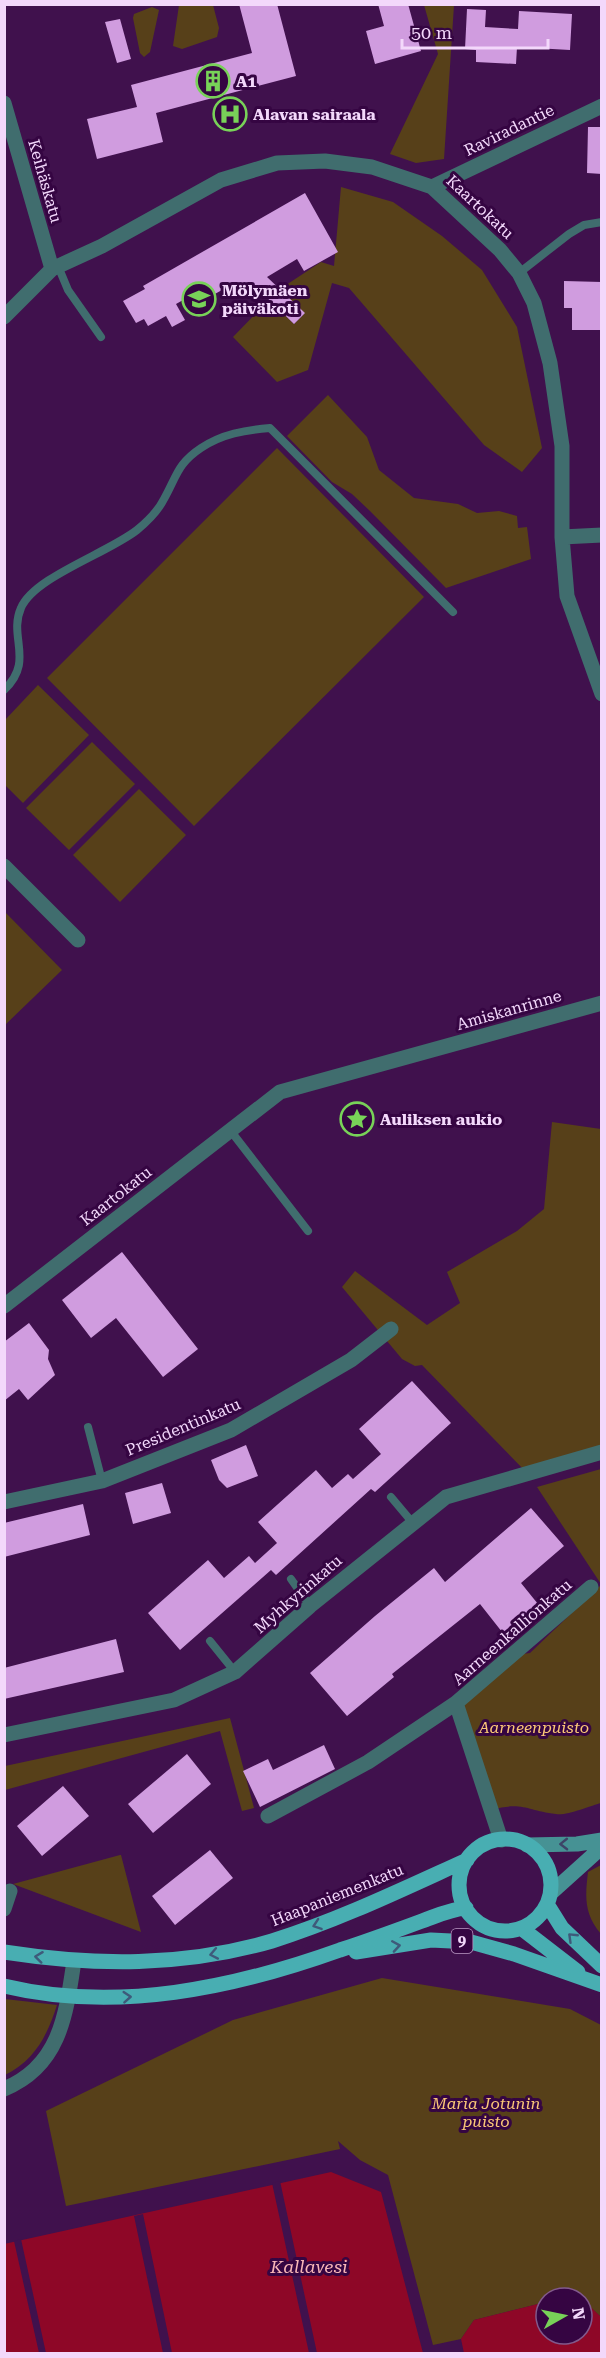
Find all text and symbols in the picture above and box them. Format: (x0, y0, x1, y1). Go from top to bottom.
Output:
scale bar (402, 12, 548, 50)
text: 50 m (411, 22, 452, 43)
building icon: A1 (195, 63, 231, 99)
place label: A1 (236, 72, 257, 91)
hospital icon: Alavan sairaala (212, 96, 248, 132)
street label: Raviradantie (461, 100, 557, 160)
place label: Alavan sairaala (253, 105, 376, 124)
street label: Keihäskatu (24, 137, 66, 225)
street label: Kaartokatu (442, 171, 518, 243)
school or university icon: Mölymäen päiväkoti (181, 281, 217, 317)
place label: Mölymäen päiväkoti (222, 281, 308, 318)
street label: Amiskanrinne (454, 986, 564, 1034)
place icon: Auliksen aukio (339, 1101, 375, 1137)
place label: Auliksen aukio (380, 1110, 502, 1129)
street label: Kaartokatu (77, 1162, 155, 1230)
street label: Presidentinkatu (123, 1394, 243, 1460)
street label: Myhkyrinkatu (250, 1551, 346, 1637)
street label: Aarneenkallionkatu (449, 1575, 575, 1689)
park label: Aarneenpuisto (478, 1718, 589, 1737)
one-way arrow (560, 1838, 569, 1850)
street label: Haapaniemenkatu (268, 1860, 406, 1930)
one-way arrow (312, 1918, 323, 1931)
road number: 9 (452, 1929, 472, 1953)
one-way arrow (568, 1933, 578, 1944)
one-way arrow (391, 1940, 400, 1952)
one-way arrow (209, 1947, 219, 1960)
one-way arrow (34, 1951, 44, 1963)
one-way arrow (122, 1991, 131, 2004)
park label: Maria Jotunin puisto (431, 2094, 540, 2131)
water label: Kallavesi (269, 2256, 348, 2277)
north arrow (534, 2286, 594, 2346)
text: N (568, 2306, 589, 2321)

